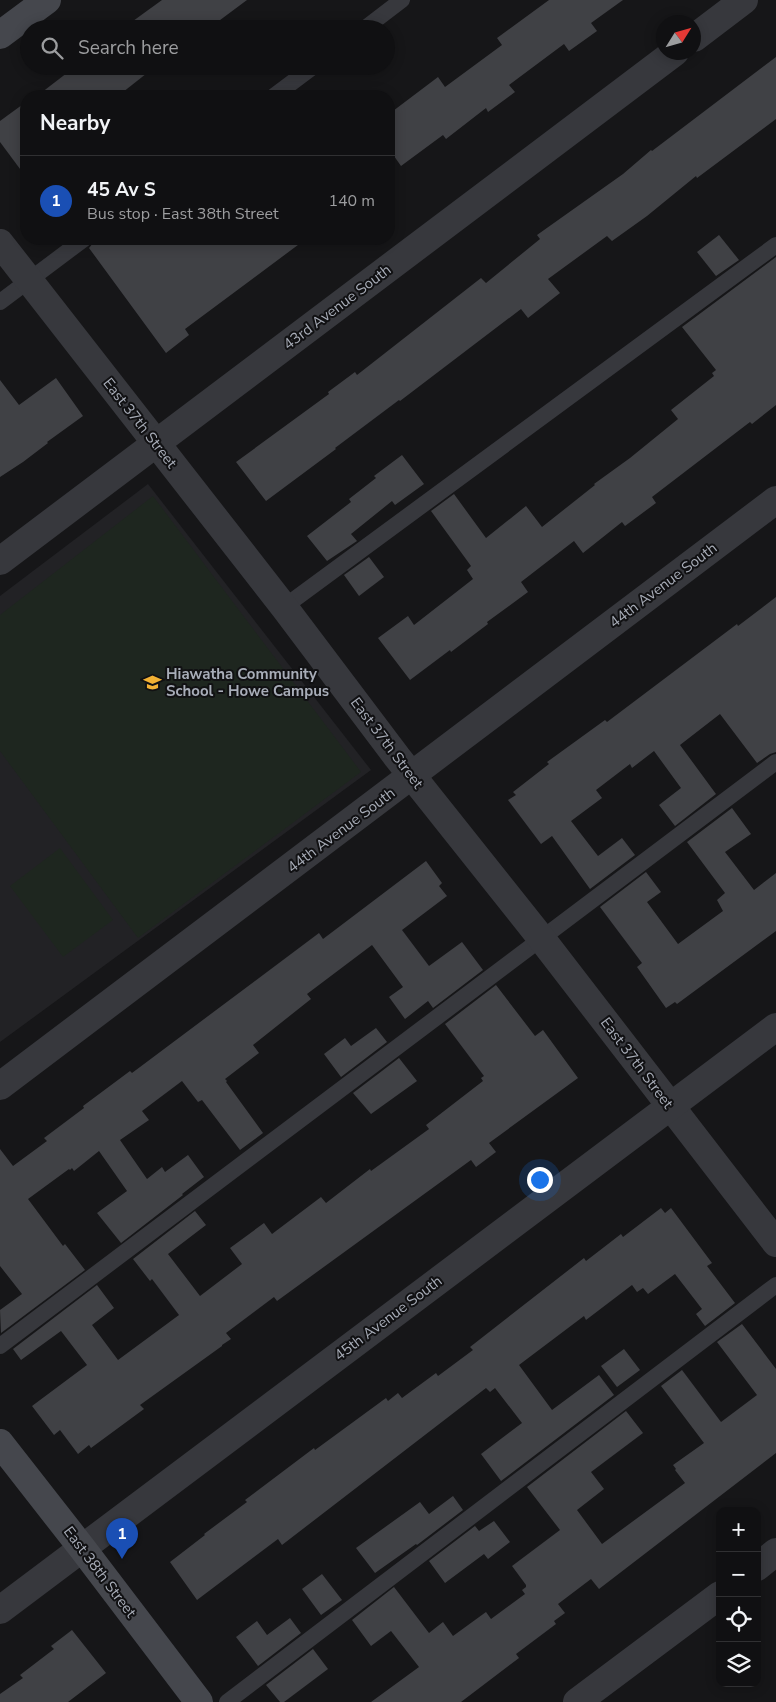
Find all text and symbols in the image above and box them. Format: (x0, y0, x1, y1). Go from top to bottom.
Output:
north arrow (656, 15, 701, 60)
search box (20, 20, 395, 75)
icon: search (38, 34, 66, 62)
text: Search here (78, 35, 179, 61)
text: Nearby (40, 109, 110, 137)
text: 45 Av S (87, 177, 156, 203)
text: 1 (51, 190, 61, 212)
text: 140 m (328, 190, 375, 212)
text: Bus stop · East 38th Street (87, 203, 279, 225)
street label: 43rd Avenue South (279, 260, 395, 354)
street label: East 37th Street (98, 374, 182, 473)
street label: 44th Avenue South (605, 538, 721, 632)
place label: Hiawatha Community School - Howe Campus (166, 664, 329, 701)
school or university icon: Hiawatha Community School - Howe Campus (142, 673, 162, 693)
street label: East 37th Street (346, 693, 428, 793)
street label: 44th Avenue South (283, 783, 399, 877)
street label: East 37th Street (596, 1013, 678, 1113)
your location (527, 1167, 553, 1193)
street label: 45th Avenue South (330, 1271, 446, 1365)
map controls (716, 1507, 761, 1687)
button: + (716, 1507, 761, 1552)
pin: 1 (106, 1518, 138, 1559)
street label: East 38th Street (59, 1522, 141, 1622)
button: − (716, 1552, 761, 1597)
button: locate (716, 1597, 761, 1642)
button: layers (716, 1642, 761, 1687)

